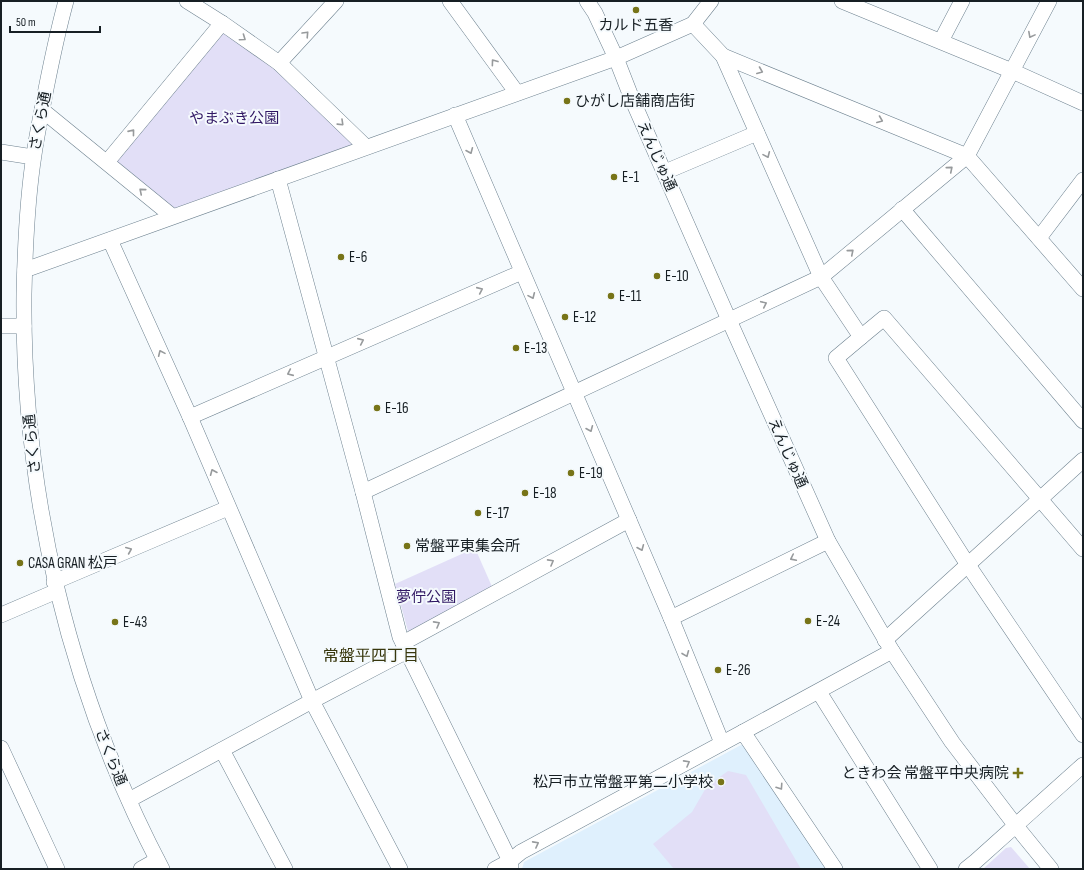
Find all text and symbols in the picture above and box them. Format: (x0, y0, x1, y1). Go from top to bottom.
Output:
marker: カルド五香 (631, 5, 641, 15)
scale bar (10, 8, 100, 34)
text: 50 m (16, 15, 36, 30)
place label: カルド五香 (598, 16, 674, 35)
one-way arrow (301, 31, 309, 39)
one-way arrow (1028, 31, 1036, 39)
one-way arrow (239, 33, 246, 40)
one-way arrow (492, 59, 499, 66)
one-way arrow (756, 66, 763, 74)
street label: さくら通 (25, 90, 56, 152)
place label: ひがし店舗商店街 (575, 92, 695, 111)
marker: ひがし店舗商店街 (562, 96, 572, 106)
park label: やまぶき公園 (189, 109, 279, 128)
one-way arrow (875, 115, 883, 123)
one-way arrow (336, 118, 344, 126)
street label: えんじゅ通 (633, 118, 680, 194)
one-way arrow (127, 129, 134, 136)
one-way arrow (465, 146, 473, 154)
one-way arrow (763, 152, 771, 159)
one-way arrow (946, 166, 953, 173)
place label: E-1 (622, 168, 640, 187)
marker: E-1 (609, 172, 619, 182)
one-way arrow (139, 188, 147, 195)
place label: E-6 (349, 248, 367, 267)
one-way arrow (846, 250, 853, 257)
marker: E-6 (336, 252, 346, 262)
place label: E-10 (665, 267, 689, 286)
marker: E-10 (652, 271, 662, 281)
one-way arrow (477, 286, 484, 294)
place label: E-11 (619, 287, 642, 306)
marker: E-11 (606, 291, 616, 301)
one-way arrow (527, 292, 535, 300)
one-way arrow (760, 301, 768, 309)
place label: E-12 (573, 308, 596, 327)
marker: E-12 (560, 312, 570, 322)
one-way arrow (358, 338, 365, 346)
place label: E-13 (524, 339, 547, 358)
marker: E-13 (511, 343, 521, 353)
one-way arrow (157, 349, 165, 356)
one-way arrow (286, 368, 294, 376)
place label: E-16 (385, 399, 409, 418)
marker: E-16 (372, 403, 382, 413)
street label: さくら通 (20, 413, 45, 475)
street label: えんじゅ通 (764, 415, 811, 491)
one-way arrow (585, 424, 593, 432)
place label: E-19 (579, 464, 603, 483)
one-way arrow (209, 468, 217, 475)
marker: E-19 (566, 468, 576, 478)
place label: E-18 (533, 484, 557, 503)
marker: E-18 (520, 488, 530, 498)
place label: E-17 (486, 504, 509, 523)
marker: E-17 (473, 508, 483, 518)
place label: 常盤平東集会所 (415, 537, 520, 556)
marker: 常盤平東集会所 (402, 541, 412, 551)
one-way arrow (636, 544, 644, 552)
one-way arrow (125, 547, 132, 555)
one-way arrow (789, 553, 797, 561)
place label: CASA GRAN 松戸 (28, 554, 118, 573)
marker: CASA GRAN 松戸 (15, 558, 25, 568)
one-way arrow (547, 559, 554, 566)
park label: 夢佇公園 (396, 588, 456, 607)
place label: E-24 (816, 612, 840, 631)
place label: E-43 (123, 613, 147, 632)
marker: E-24 (803, 616, 813, 626)
marker: E-43 (110, 617, 120, 627)
one-way arrow (433, 622, 440, 629)
district label: 常盤平四丁目 (323, 647, 419, 666)
one-way arrow (681, 650, 689, 657)
place label: E-26 (726, 661, 750, 680)
marker: E-26 (713, 665, 723, 675)
street label: さくら通 (90, 726, 131, 789)
one-way arrow (683, 760, 690, 767)
place label: ときわ会 常盤平中央病院 (842, 764, 1009, 783)
marker: ときわ会 常盤平中央病院 (1012, 767, 1024, 779)
place label: 松戸市立常盤平第二小学校 (533, 773, 713, 792)
marker: 松戸市立常盤平第二小学校 (716, 777, 726, 787)
one-way arrow (775, 783, 783, 790)
one-way arrow (531, 842, 539, 849)

